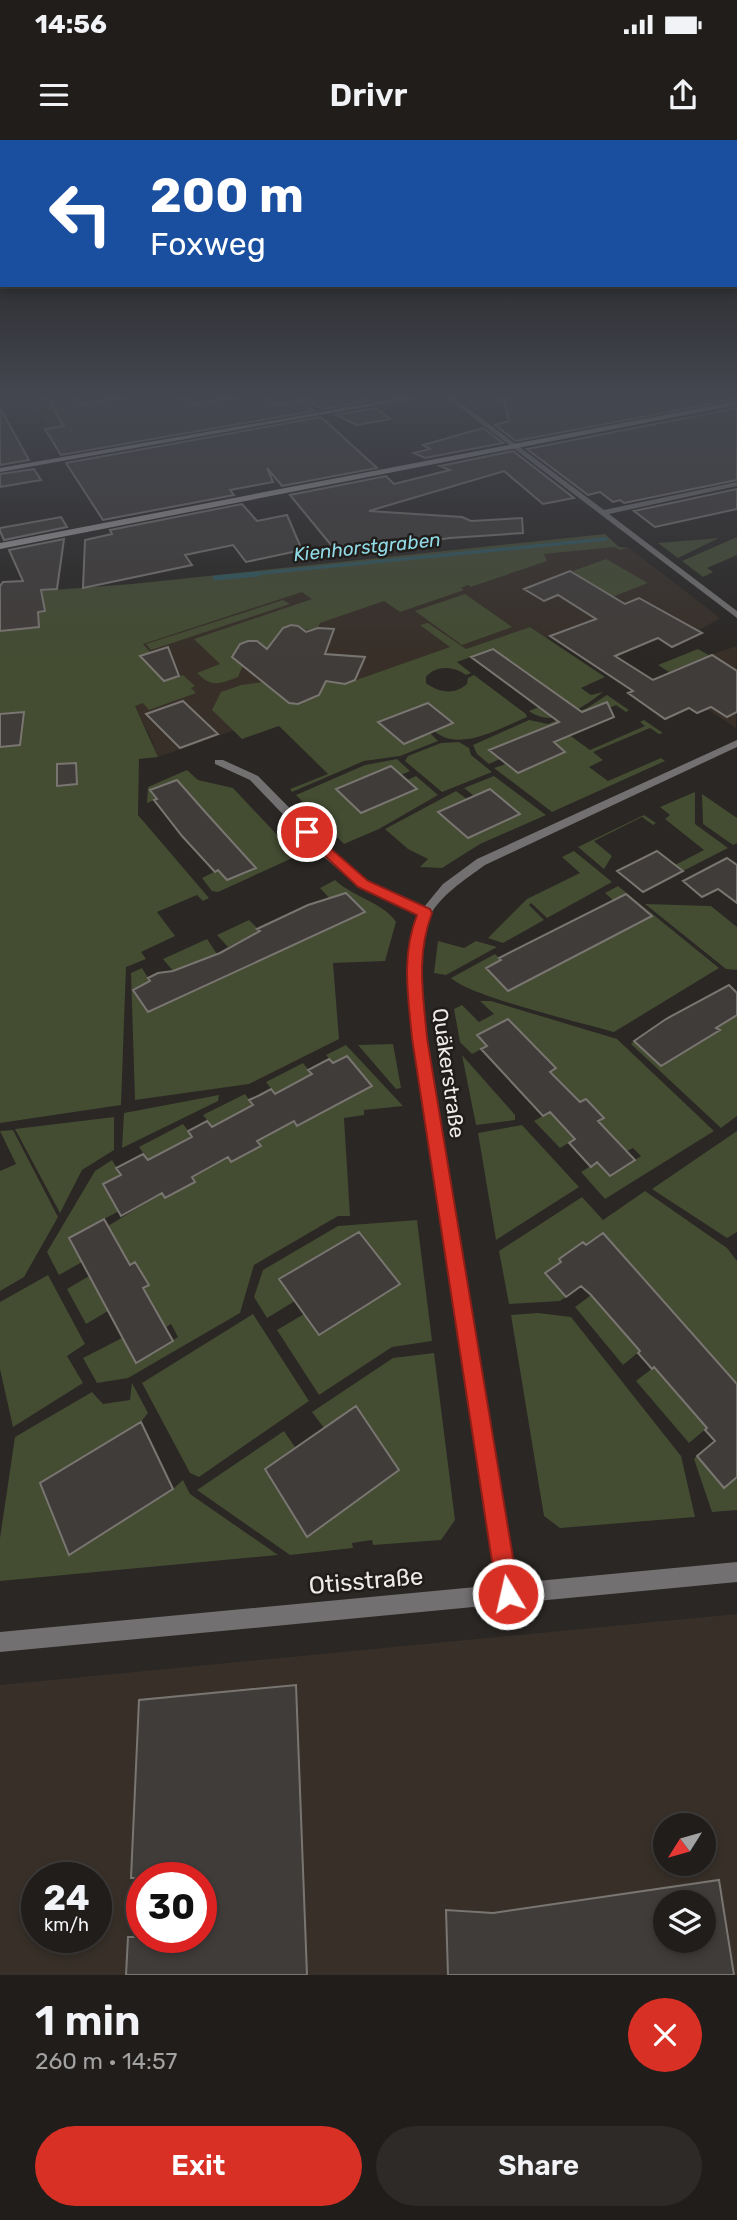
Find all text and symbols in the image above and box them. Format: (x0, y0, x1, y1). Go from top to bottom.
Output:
text: 14:56 (35, 9, 107, 40)
icon: menu (35, 76, 73, 114)
text: Drivr (330, 76, 407, 114)
icon: share (664, 76, 702, 114)
text: 200 m (150, 166, 304, 224)
icon: left (35, 168, 126, 259)
text: Foxweg (150, 225, 266, 263)
water label: Kienhorstgraben (292, 528, 442, 566)
pin (277, 802, 337, 862)
icon: arrive (288, 813, 326, 851)
street label: Quäkerstraße (428, 1006, 470, 1140)
position arrow (471, 1557, 545, 1631)
street label: Otisstraße (307, 1562, 425, 1600)
north arrow (653, 1813, 716, 1876)
map controls (653, 1813, 716, 1953)
speed limit sign: 30 (126, 1862, 217, 1953)
text: 24 (43, 1877, 90, 1919)
button: layers (653, 1890, 716, 1953)
text: km/h (44, 1914, 89, 1936)
text: 1 min (35, 1996, 141, 2046)
button: close (628, 1998, 702, 2072)
text: 260 m · 14:57 (35, 2047, 177, 2075)
button: Exit (35, 2126, 362, 2206)
button: Share (376, 2126, 702, 2206)

